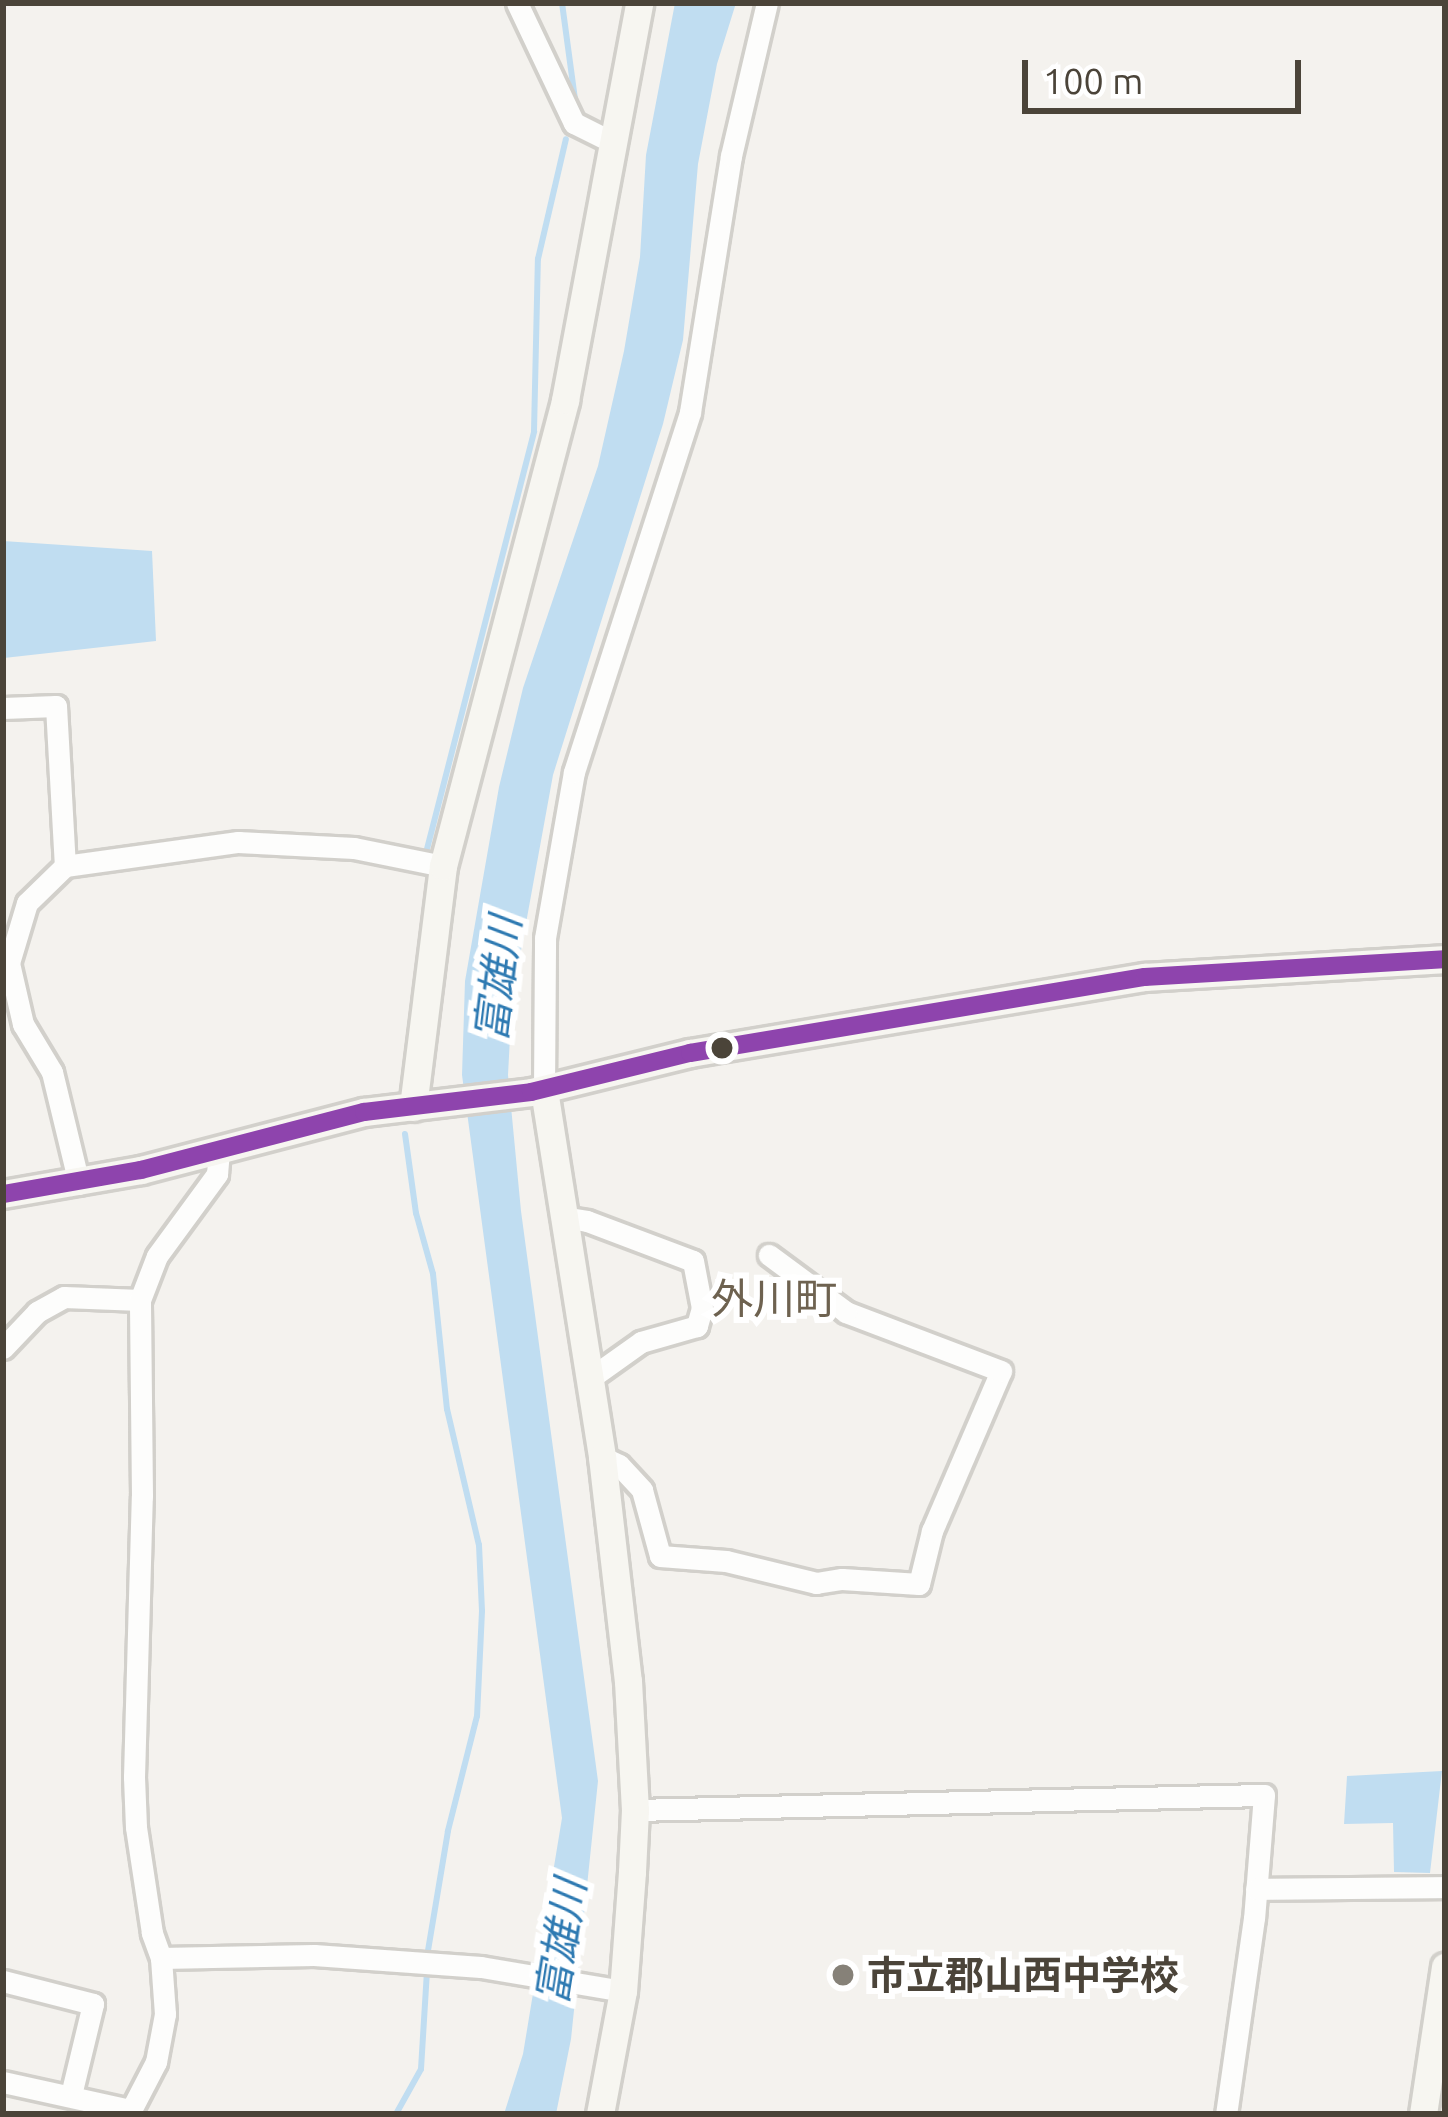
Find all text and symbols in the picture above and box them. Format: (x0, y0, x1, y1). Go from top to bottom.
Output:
scale bar (1028, 36, 1307, 110)
text: 100 m (1043, 60, 1143, 101)
water label: 富雄川 (465, 913, 531, 1045)
unlabelled marker (711, 1037, 733, 1059)
district label: 外川町 (711, 1274, 837, 1324)
water label: 富雄川 (526, 1876, 596, 2008)
place label: 市立郡山西中学校 (867, 1952, 1179, 1998)
marker: 市立郡山西中学校 (830, 1962, 856, 1988)

